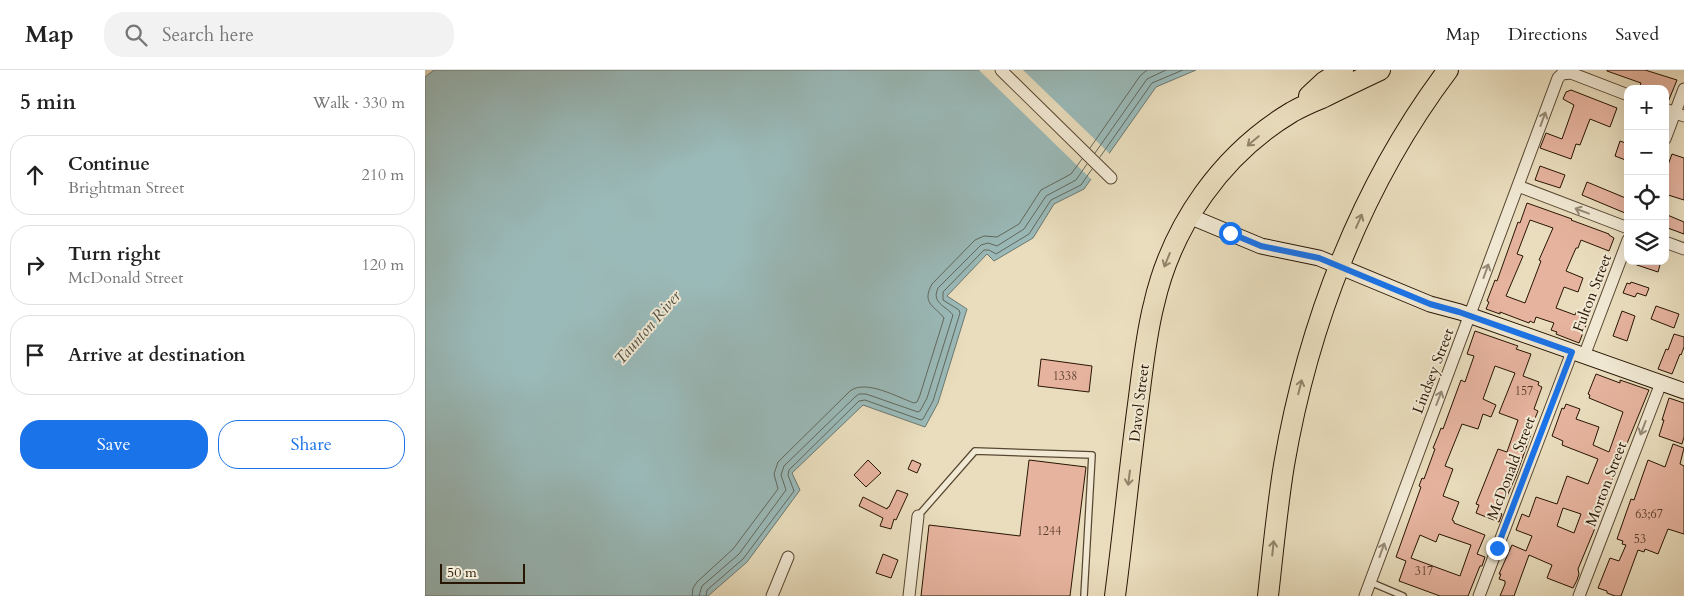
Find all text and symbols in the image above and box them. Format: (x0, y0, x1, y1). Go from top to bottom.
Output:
search box (104, 12, 454, 57)
text: Map (25, 18, 74, 51)
icon: search (122, 21, 150, 49)
text: Search here (162, 22, 254, 48)
text: Map (1446, 22, 1480, 47)
text: Directions (1508, 22, 1587, 47)
text: Saved (1615, 22, 1659, 47)
map controls (1624, 85, 1669, 265)
button: + (1624, 85, 1669, 130)
text: 5 min (20, 88, 76, 117)
text: Walk · 330 m (313, 92, 405, 114)
one-way arrow (1539, 111, 1548, 127)
button: − (1624, 130, 1669, 175)
one-way arrow (1247, 135, 1260, 147)
text: Continue (68, 151, 150, 177)
icon: ahead (21, 161, 49, 189)
text: 210 m (362, 164, 404, 186)
button: locate (1624, 175, 1669, 220)
text: Brightman Street (68, 177, 184, 199)
one-way arrow (1575, 206, 1590, 215)
one-way arrow (1354, 214, 1364, 229)
button: layers (1624, 220, 1669, 265)
route start (1219, 222, 1242, 245)
text: Turn right (68, 241, 160, 267)
icon: right (21, 251, 49, 279)
street label: Fulton Street (1568, 251, 1616, 335)
one-way arrow (1162, 252, 1172, 267)
text: 120 m (362, 254, 404, 276)
one-way arrow (1482, 264, 1491, 279)
text: McDonald Street (68, 267, 183, 289)
water label: Taunton River (610, 286, 686, 369)
street label: Lindsey Street (1408, 325, 1458, 416)
icon: arrive (21, 341, 49, 369)
text: Arrive at destination (68, 342, 245, 368)
street label: Davol Street (1124, 363, 1154, 443)
house number: 1338 (1053, 368, 1077, 384)
one-way arrow (1296, 380, 1305, 396)
house number: 157 (1515, 383, 1533, 399)
one-way arrow (1435, 391, 1444, 406)
street label: McDonald Street (1482, 414, 1540, 522)
button: Save (20, 420, 208, 469)
button: Share (218, 420, 405, 469)
one-way arrow (1638, 420, 1647, 436)
street label: Morton Street (1581, 439, 1631, 529)
one-way arrow (1124, 470, 1134, 486)
house number: 63;67 (1635, 506, 1663, 522)
house number: 1244 (1037, 523, 1061, 539)
house number: 53 (1634, 531, 1646, 547)
route end (1486, 537, 1509, 560)
one-way arrow (1268, 540, 1278, 556)
one-way arrow (1378, 543, 1387, 558)
scale bar (440, 561, 525, 584)
text: 50 m (447, 563, 477, 582)
house number: 317 (1415, 563, 1433, 579)

